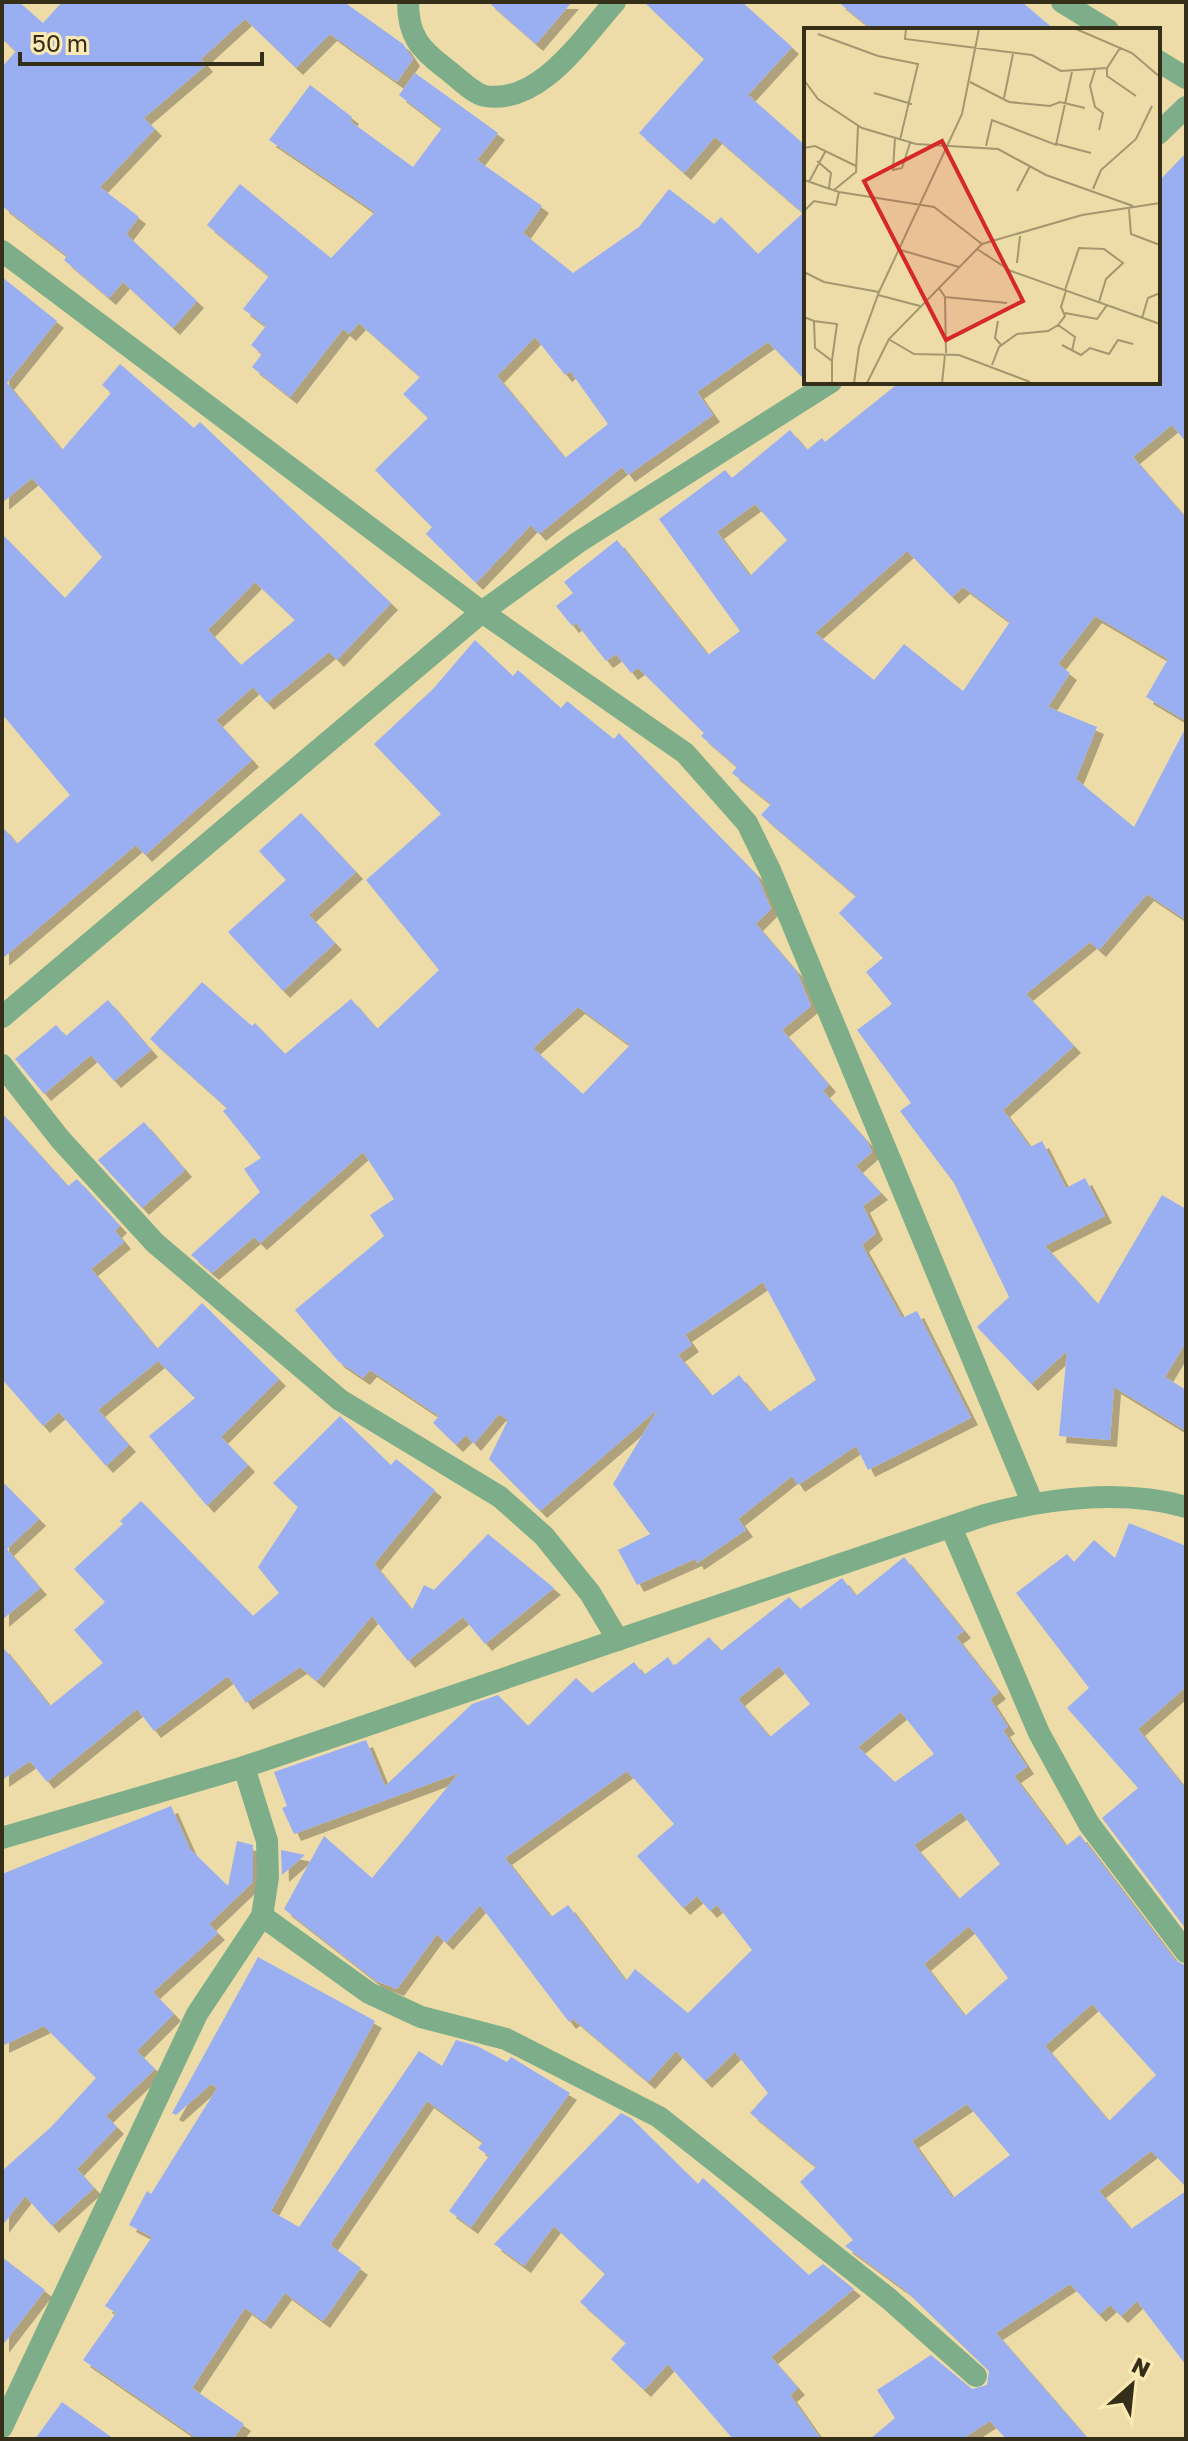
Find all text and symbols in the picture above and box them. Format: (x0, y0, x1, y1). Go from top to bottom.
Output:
scale bar (20, 16, 262, 66)
text: 50 m (32, 28, 88, 57)
inset map (804, 28, 1160, 384)
north arrow (1092, 2345, 1172, 2425)
text: N (1128, 2351, 1155, 2383)

